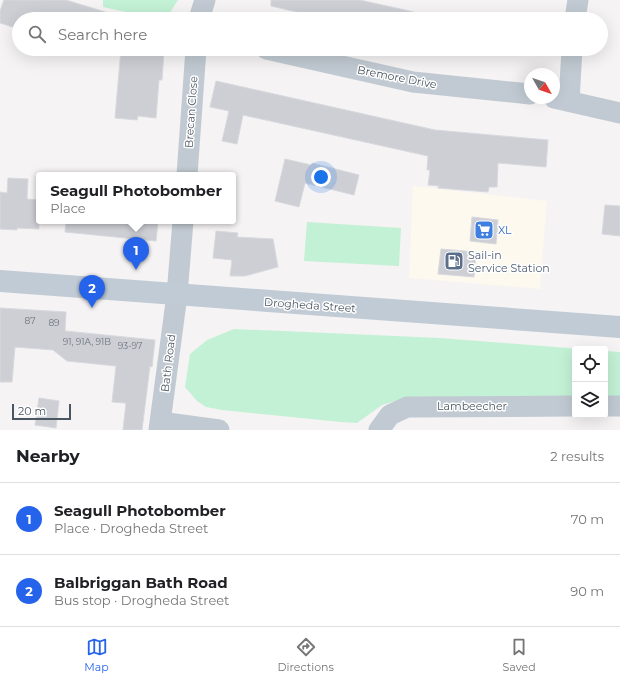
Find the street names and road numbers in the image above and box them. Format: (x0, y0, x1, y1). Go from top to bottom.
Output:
street label: Bremore Drive (356, 62, 438, 92)
street label: Brecan Close (182, 75, 201, 148)
street label: Drogheda Street (264, 295, 357, 315)
street label: Bath Road (157, 333, 179, 393)
street label: Lambeecher (437, 399, 507, 413)

